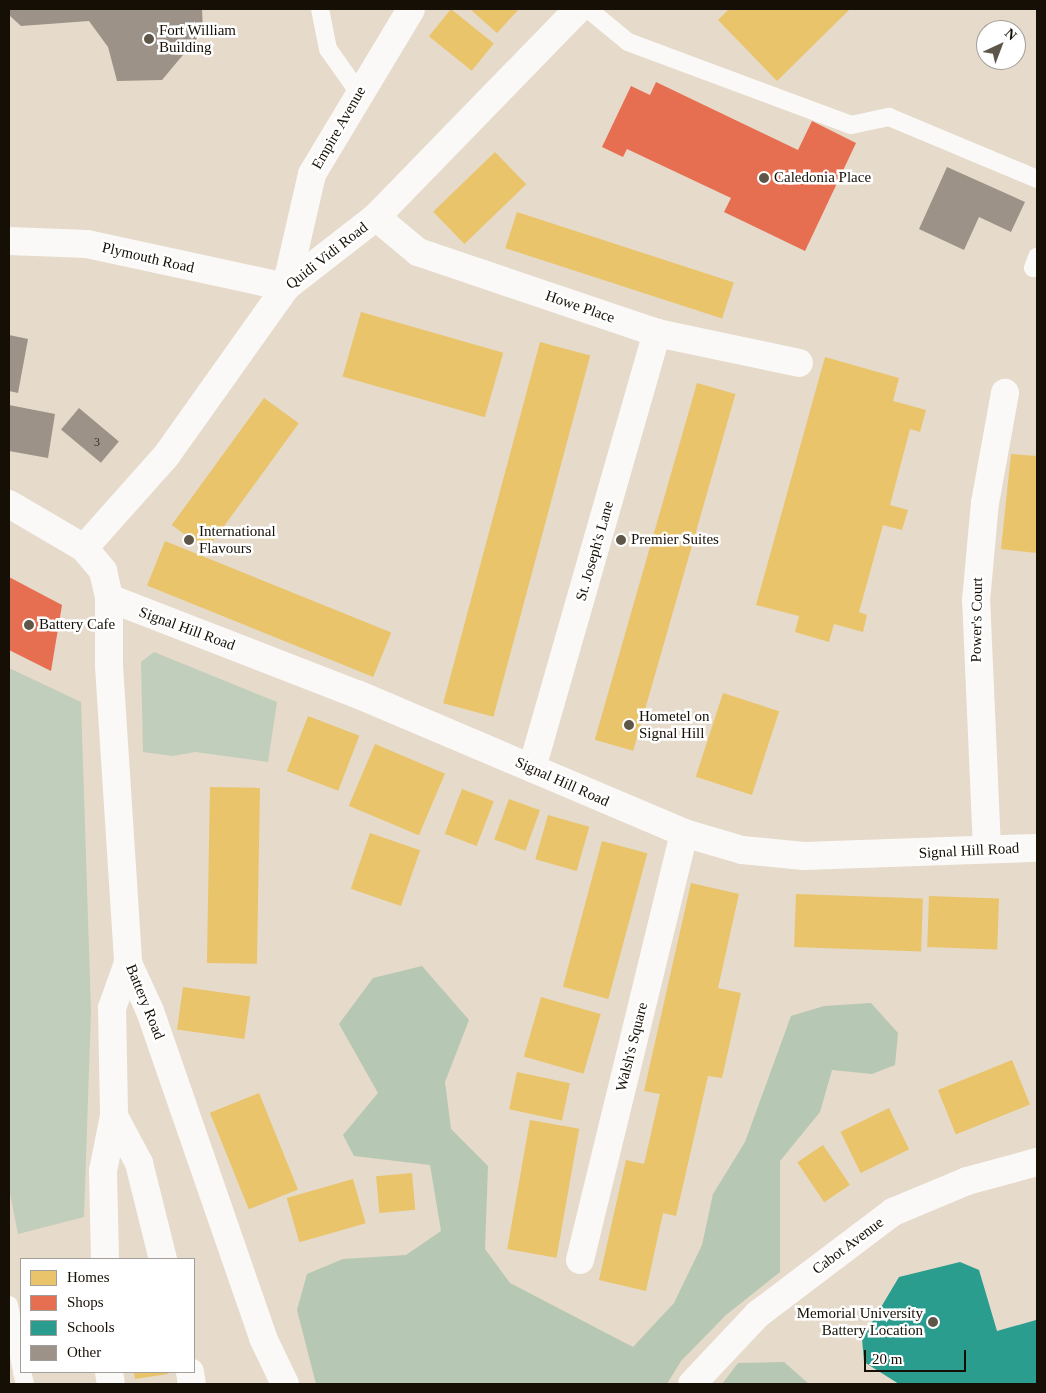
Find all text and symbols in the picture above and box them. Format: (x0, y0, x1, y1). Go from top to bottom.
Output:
north arrow (976, 20, 1026, 70)
place label: Fort William Building (159, 21, 236, 56)
text: N (1002, 25, 1020, 43)
marker: Fort William Building (143, 33, 155, 45)
street label: Empire Avenue (308, 83, 370, 173)
place label: Caledonia Place (774, 169, 871, 187)
marker: Caledonia Place (758, 172, 770, 184)
street label: Quidi Vidi Road (282, 218, 372, 294)
street label: Plymouth Road (100, 239, 196, 277)
street label: Howe Place (543, 287, 617, 327)
house number: 3 (94, 436, 100, 450)
street label: St. Joseph's Lane (572, 499, 618, 603)
place label: International Flavours (199, 522, 276, 557)
place label: Premier Suites (631, 531, 719, 549)
marker: International Flavours (183, 534, 195, 546)
marker: Premier Suites (615, 534, 627, 546)
street label: Power's Court (967, 577, 987, 663)
street label: Signal Hill Road (137, 603, 237, 655)
place label: Battery Cafe (39, 616, 115, 634)
marker: Battery Cafe (23, 619, 35, 631)
place label: Hometel on Signal Hill (639, 707, 709, 742)
marker: Hometel on Signal Hill (623, 719, 635, 731)
street label: Signal Hill Road (512, 753, 612, 811)
street label: Signal Hill Road (918, 839, 1020, 863)
street label: Battery Road (122, 962, 168, 1042)
street label: Walsh's Square (612, 1001, 652, 1093)
street label: Cabot Avenue (809, 1213, 887, 1279)
legend (20, 1258, 195, 1373)
text: Homes (67, 1269, 110, 1285)
text: Shops (67, 1294, 104, 1310)
place label: Memorial University Battery Location (797, 1304, 923, 1339)
marker: Memorial University Battery Location (927, 1316, 939, 1328)
text: Schools (67, 1319, 115, 1335)
scale bar (866, 1340, 968, 1372)
text: Other (67, 1344, 101, 1360)
text: 20 m (872, 1351, 902, 1367)

